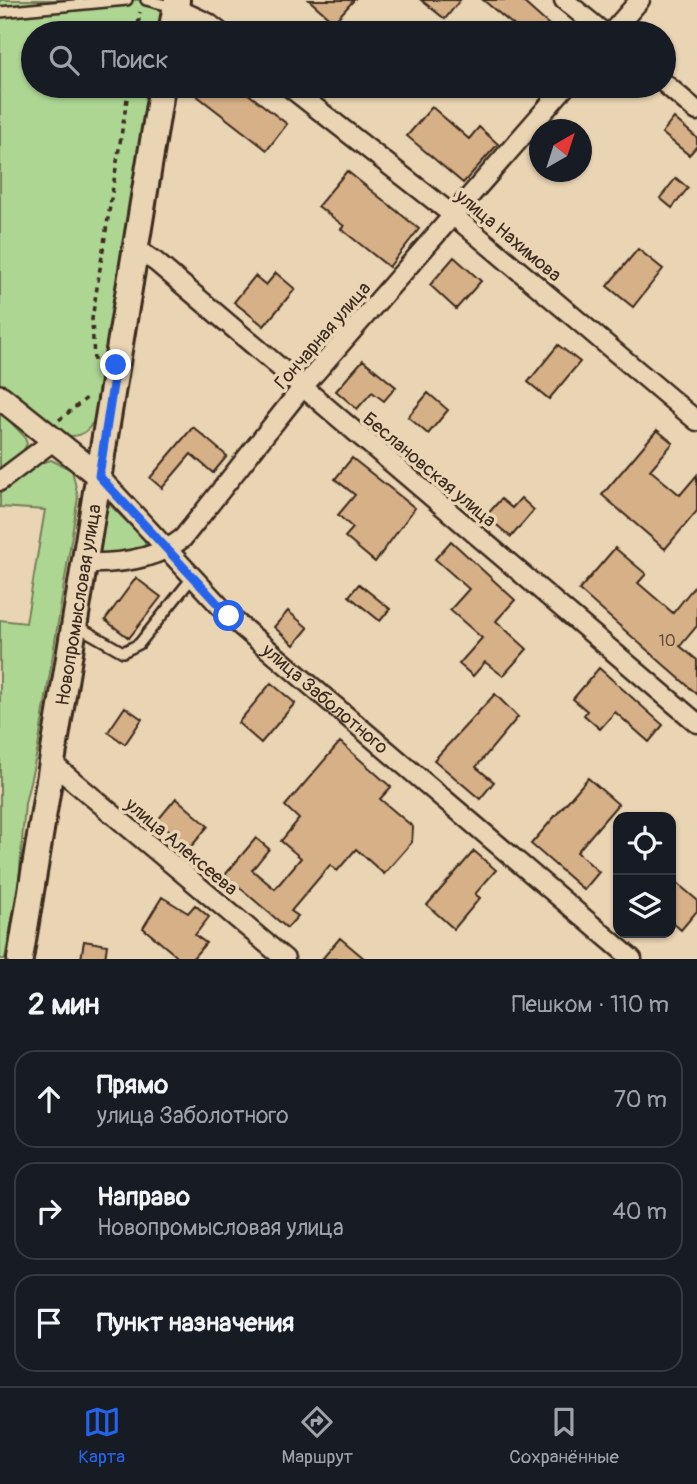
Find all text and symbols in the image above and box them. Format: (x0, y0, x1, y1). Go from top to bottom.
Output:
search box (21, 21, 676, 98)
icon: search (45, 41, 83, 79)
text: Поиск (101, 44, 169, 76)
north arrow (529, 119, 592, 182)
street label: улица Нахимова (450, 184, 566, 287)
street label: Гончарная улица (269, 277, 376, 394)
route end (100, 349, 131, 380)
street label: Беслановская улица (358, 407, 501, 533)
street label: Новопромысловая улица (50, 502, 107, 707)
route start (213, 600, 244, 631)
house number: 10 (658, 631, 676, 651)
street label: улица Заболотного (256, 638, 393, 760)
street label: улица Алексеева (119, 792, 243, 901)
map controls (613, 812, 676, 938)
button: locate (613, 812, 676, 875)
button: layers (613, 875, 676, 938)
text: 2 мин (28, 986, 99, 1023)
text: Пешком · 110 m (512, 990, 669, 1019)
text: Прямо (97, 1069, 168, 1101)
icon: ahead (30, 1080, 68, 1118)
text: 70 m (614, 1085, 667, 1114)
text: улица Заболотного (97, 1101, 289, 1130)
text: Направо (97, 1181, 190, 1213)
icon: right (30, 1192, 68, 1230)
text: 40 m (613, 1197, 667, 1226)
text: Новопромысловая улица (97, 1213, 344, 1242)
icon: arrive (30, 1304, 68, 1342)
text: Пункт назначения (97, 1307, 294, 1339)
tab: Карта (78, 1403, 125, 1469)
tab: Маршрут (281, 1403, 353, 1469)
tab: Сохранённые (509, 1403, 619, 1469)

